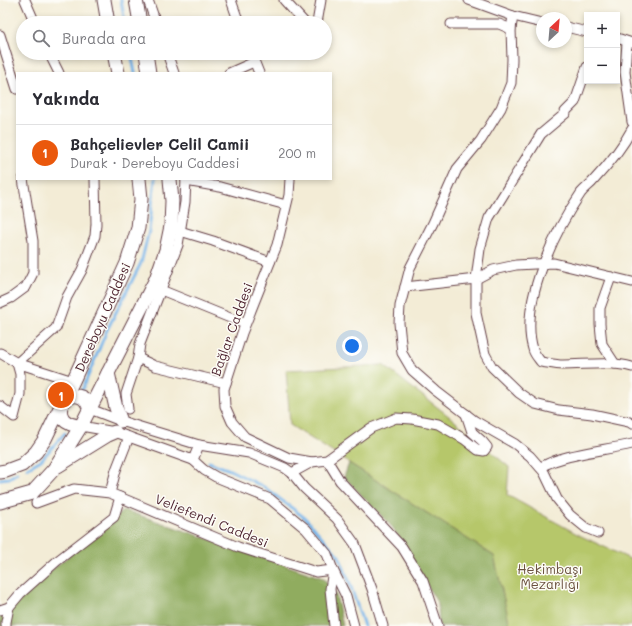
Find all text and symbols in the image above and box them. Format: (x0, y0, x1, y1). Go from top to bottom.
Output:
north arrow (536, 12, 572, 48)
map controls (584, 12, 620, 84)
button: + (584, 12, 620, 48)
search box (16, 16, 332, 60)
icon: search (30, 27, 52, 49)
text: Burada ara (62, 28, 146, 48)
button: − (584, 48, 620, 84)
text: Yakında (32, 87, 100, 109)
text: Bahçelievler Celil Camii (70, 134, 249, 154)
text: 1 (42, 144, 48, 161)
text: 200 m (278, 144, 316, 161)
text: Durak · Dereboyu Caddesi (70, 154, 239, 171)
street label: Dereboyu Caddesi (70, 260, 134, 374)
street label: Bağlar Caddesi (206, 280, 256, 378)
your location (342, 336, 362, 356)
pin: 1 (48, 380, 74, 410)
street label: Veliefendi Caddesi (153, 490, 271, 550)
park label: Hekimbaşı Mezarlığı (517, 560, 583, 592)

